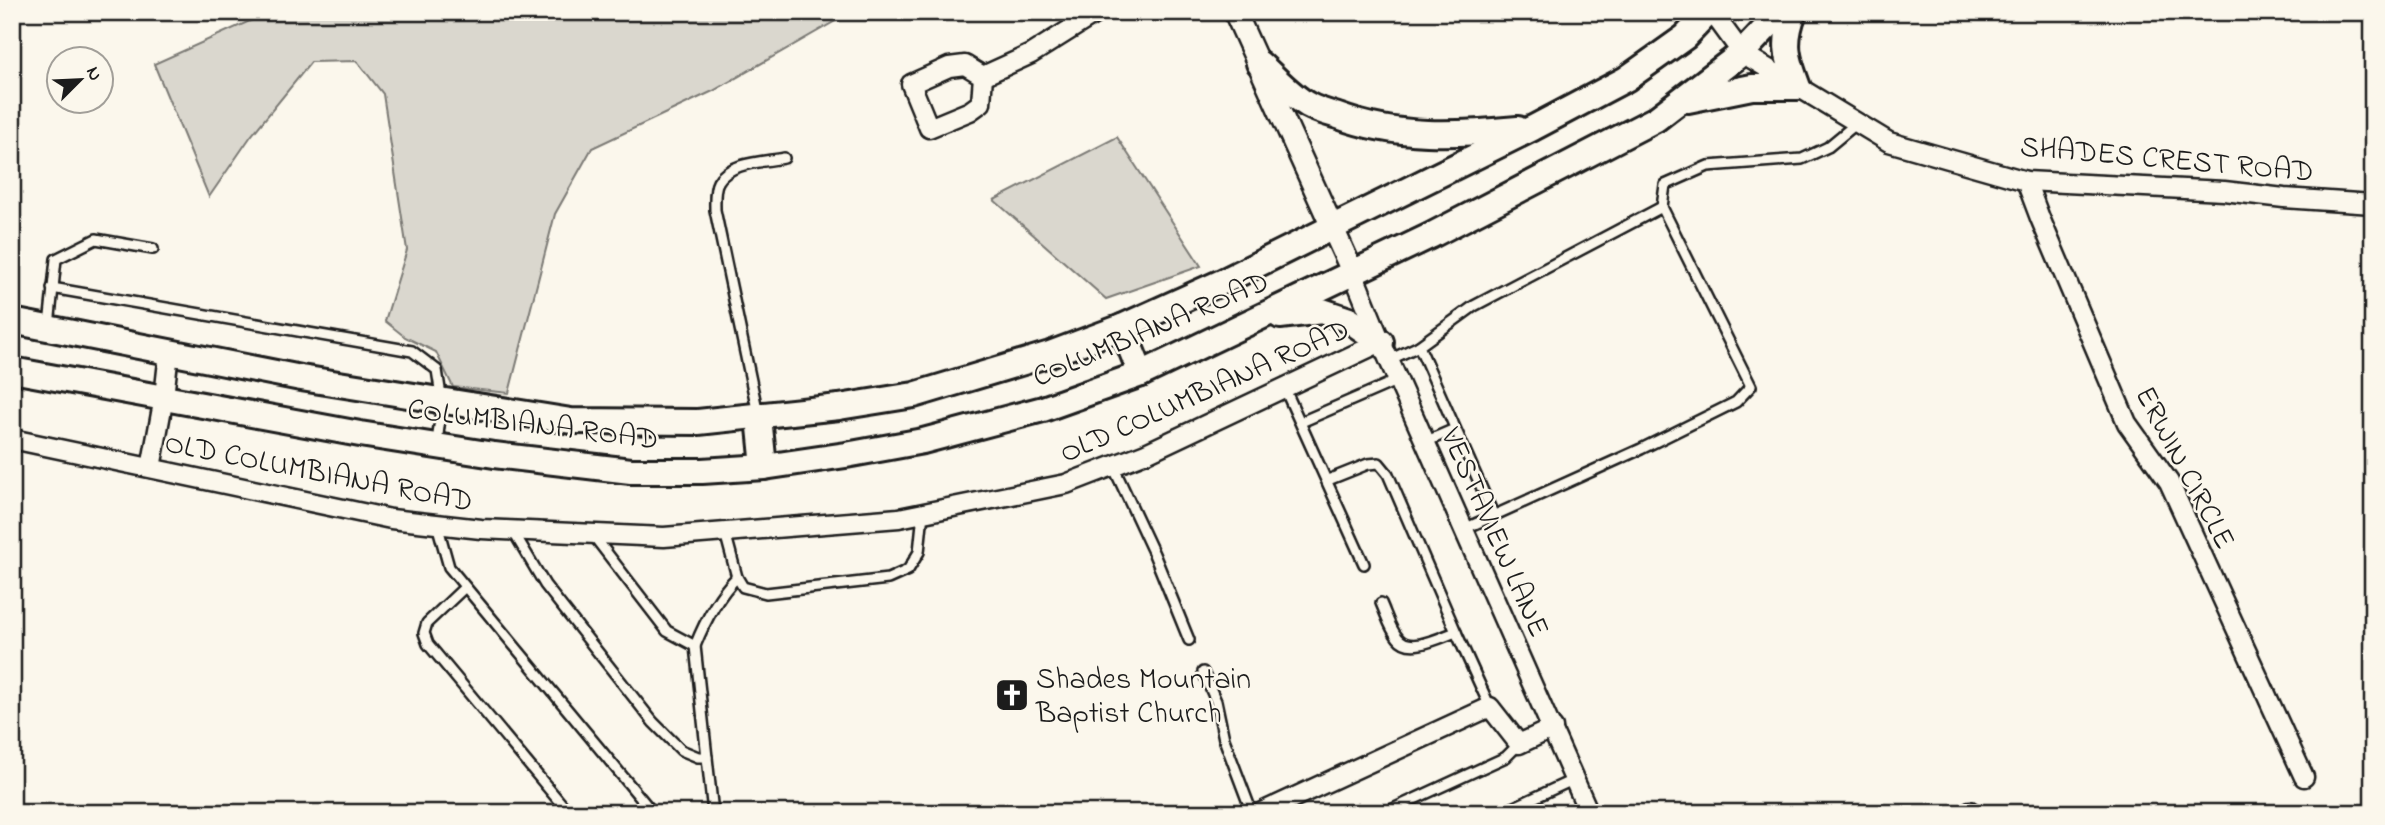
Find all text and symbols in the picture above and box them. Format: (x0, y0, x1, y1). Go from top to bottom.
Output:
north arrow (46, 46, 116, 116)
text: N (78, 63, 108, 86)
street label: SHADES CREST ROAD (2018, 126, 2315, 196)
street label: COLUMBIANA ROAD (1026, 261, 1276, 400)
street label: OLD COLUMBIANA ROAD (1053, 309, 1357, 476)
street label: ERWIN CIRCLE (2122, 379, 2245, 558)
street label: COLUMBIANA ROAD (405, 389, 661, 463)
street label: VESTAVIEW LANE (1427, 420, 1559, 645)
street label: OLD COLUMBIANA ROAD (161, 422, 476, 525)
place label: Shades Mountain Baptist Church (1035, 659, 1251, 737)
church icon: Shades Mountain Baptist Church (993, 676, 1031, 714)

